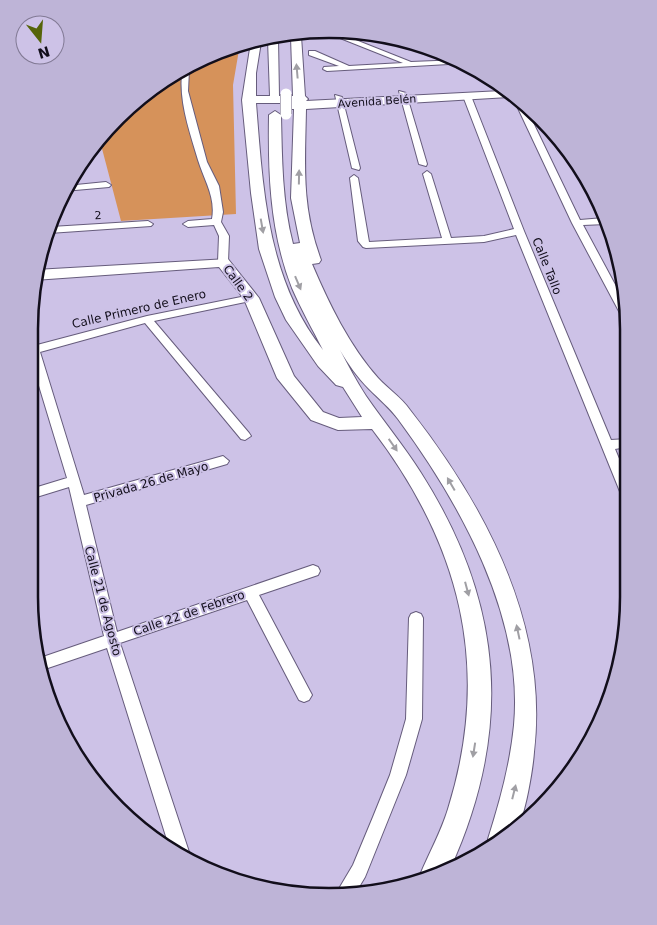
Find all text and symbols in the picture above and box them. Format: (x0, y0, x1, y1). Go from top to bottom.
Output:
north arrow (15, 15, 65, 65)
text: N (36, 43, 52, 62)
one-way arrow (293, 63, 301, 79)
street label: Avenida Belén (337, 92, 417, 111)
one-way arrow (295, 169, 303, 185)
street label: 2 (94, 209, 102, 222)
one-way arrow (259, 219, 267, 235)
street label: Calle Tallo (529, 235, 565, 297)
street label: Calle 2 (220, 262, 256, 304)
one-way arrow (295, 276, 303, 290)
street label: Calle Primero de Enero (71, 287, 207, 331)
one-way arrow (388, 438, 398, 452)
street label: Privada 26 de Mayo (92, 459, 210, 505)
one-way arrow (447, 478, 456, 491)
street label: Calle 21 de Agosto (82, 545, 124, 657)
one-way arrow (463, 581, 471, 596)
street label: Calle 22 de Febrero (131, 587, 247, 639)
one-way arrow (514, 624, 522, 639)
one-way arrow (470, 742, 478, 758)
one-way arrow (510, 785, 518, 800)

